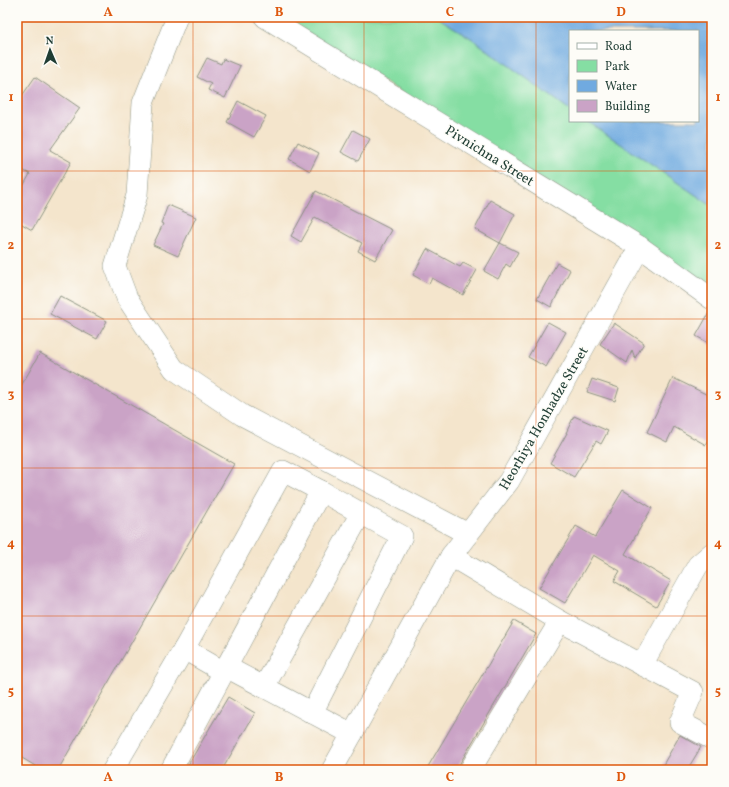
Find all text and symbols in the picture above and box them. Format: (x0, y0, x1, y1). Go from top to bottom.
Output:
text: A (103, 4, 113, 22)
text: B (275, 4, 284, 22)
text: C (446, 4, 454, 22)
text: D (616, 4, 626, 22)
north arrow (30, 30, 70, 70)
legend (569, 30, 699, 122)
text: N (45, 34, 54, 49)
text: Road (605, 39, 632, 55)
text: Park (605, 59, 630, 75)
text: Water (605, 79, 637, 95)
text: 1 (8, 89, 14, 107)
text: 1 (715, 89, 721, 107)
text: Building (605, 99, 650, 115)
street label: Pivnichna Street (441, 121, 537, 191)
text: 2 (8, 237, 15, 255)
text: 2 (715, 237, 722, 255)
street label: Heorhiya Honhadze Street (495, 343, 593, 494)
text: 3 (8, 386, 15, 404)
text: 3 (715, 386, 722, 404)
text: 4 (7, 535, 15, 553)
text: 4 (714, 535, 722, 553)
text: 5 (8, 683, 14, 701)
text: 5 (715, 683, 721, 701)
text: A (103, 769, 113, 787)
text: B (275, 769, 284, 787)
text: C (446, 769, 454, 787)
text: D (616, 769, 626, 787)

